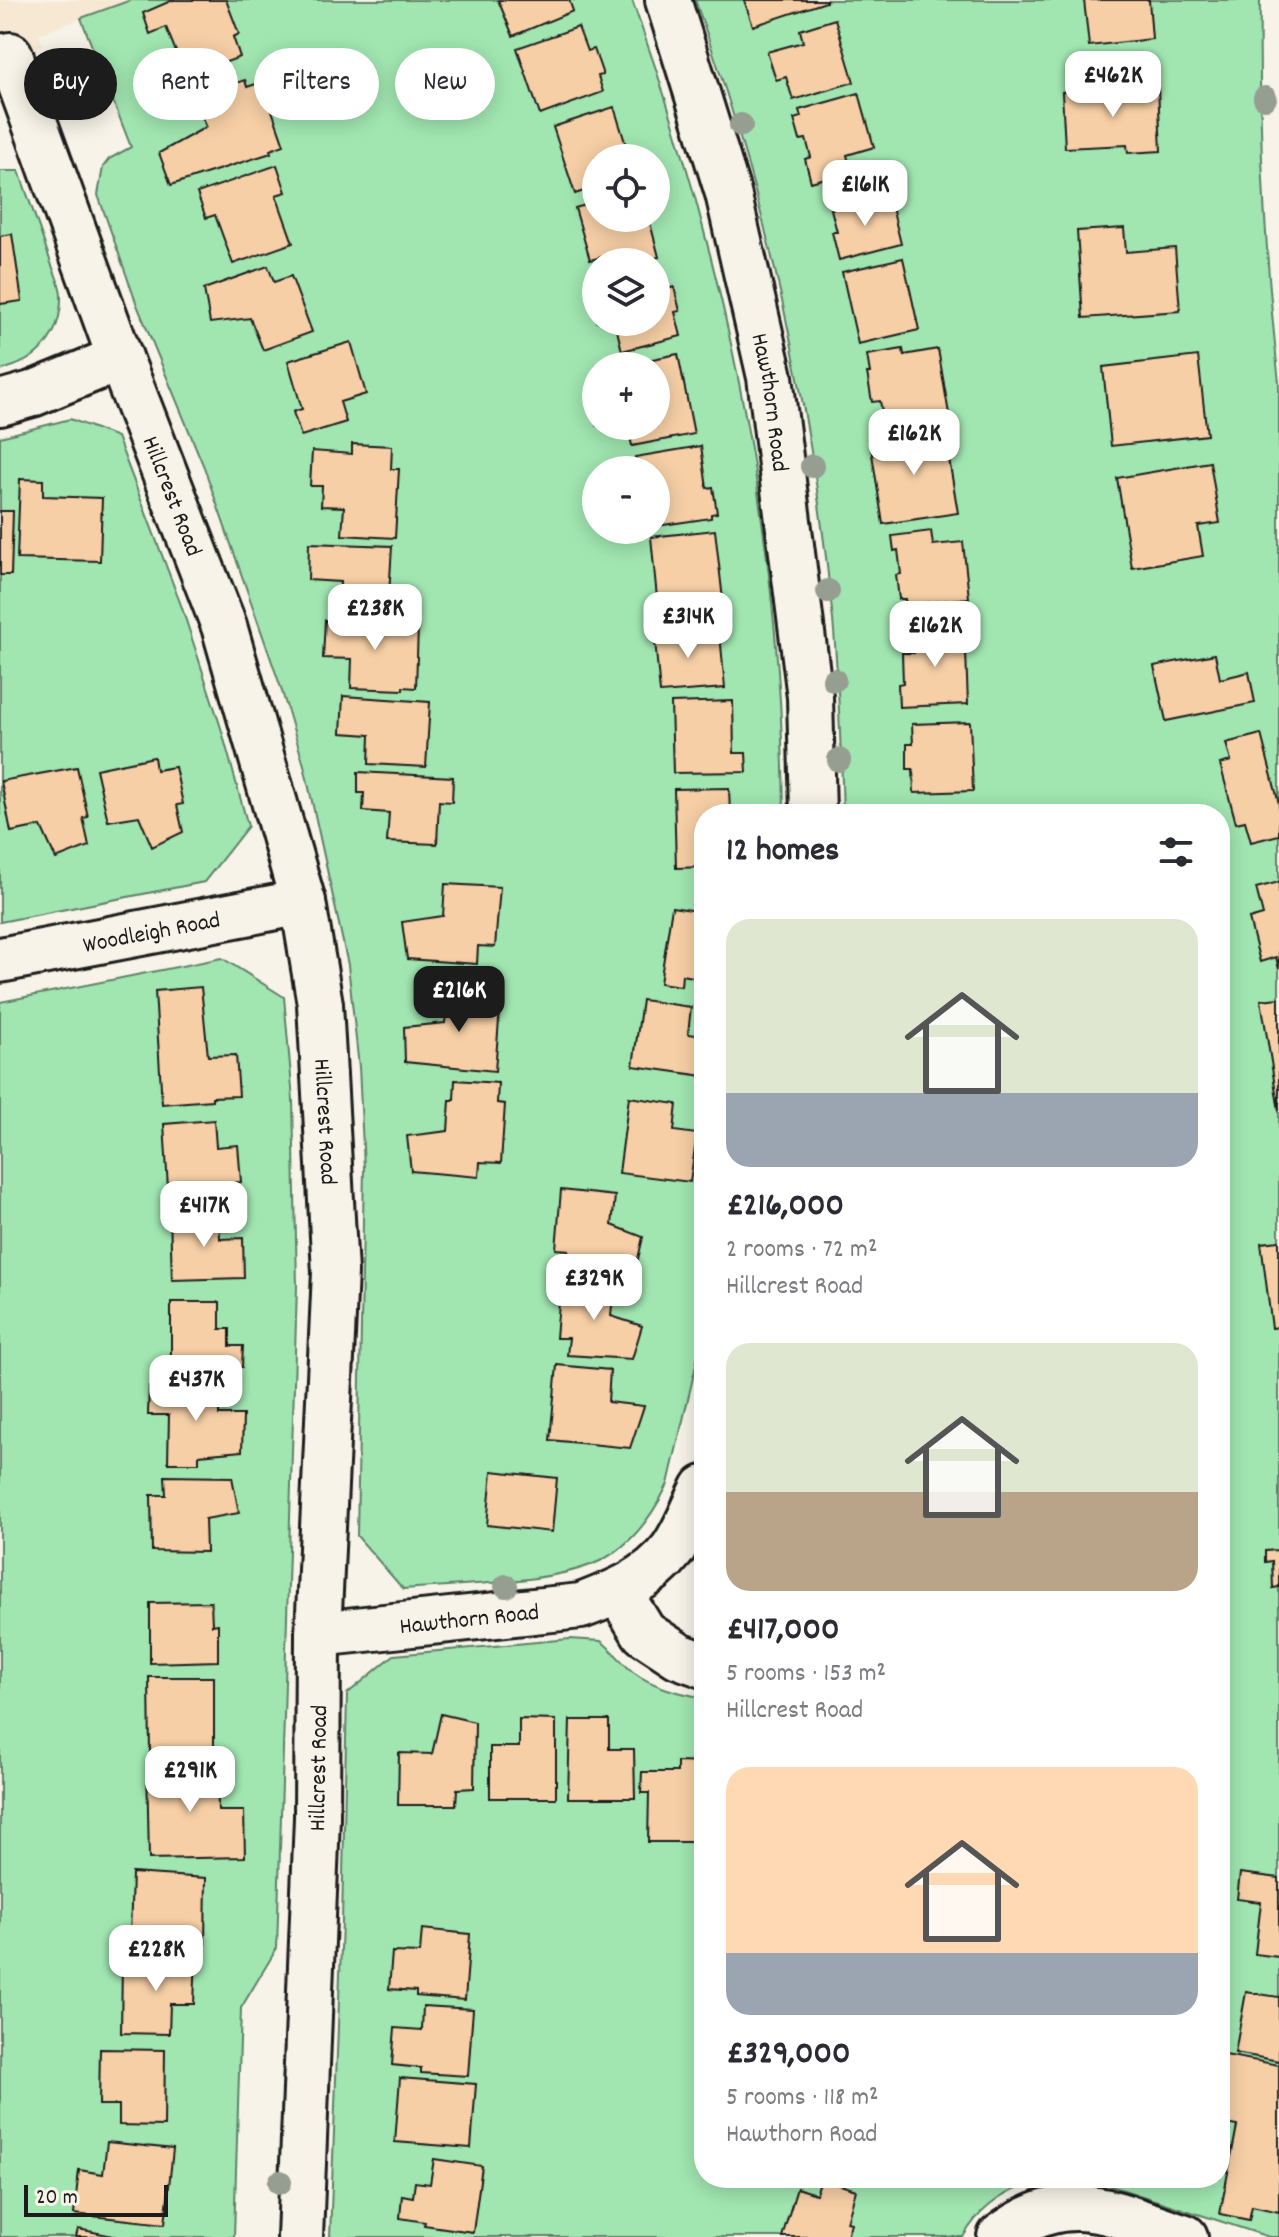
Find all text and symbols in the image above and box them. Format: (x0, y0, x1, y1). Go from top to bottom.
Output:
chip: Buy (24, 48, 117, 120)
chip: Rent (133, 48, 238, 120)
chip: Filters (254, 48, 379, 120)
chip: New (395, 48, 495, 120)
pin: £462K (1057, 51, 1169, 119)
text: £462K (1083, 58, 1143, 95)
map controls (582, 144, 670, 544)
button: locate (582, 144, 670, 232)
pin: £161K (809, 160, 921, 228)
text: £161K (840, 167, 890, 204)
button: layers (582, 248, 670, 336)
street label: Hawthorn Road (741, 330, 796, 474)
button: + (582, 352, 670, 440)
pin: £162K (858, 409, 970, 477)
text: £162K (887, 416, 941, 453)
street label: Hillcrest Road (132, 432, 209, 562)
button: − (582, 456, 670, 544)
pin: £238K (319, 584, 431, 652)
text: £238K (346, 591, 404, 628)
pin: £314K (632, 592, 744, 660)
text: £314K (661, 599, 715, 636)
pin: £162K (879, 601, 991, 669)
text: £162K (908, 608, 962, 645)
text: 12 homes (726, 828, 839, 877)
icon: filters (1154, 830, 1198, 874)
street label: Woodleigh Road (80, 904, 223, 964)
pin: £216K (403, 966, 515, 1034)
icon: home (890, 971, 1034, 1115)
text: £216K (432, 973, 486, 1010)
street label: Hillcrest Road (303, 1057, 344, 1186)
pin: £417K (148, 1181, 260, 1249)
text: £216,000 (726, 1183, 844, 1232)
text: £417K (178, 1188, 230, 1225)
text: 2 rooms · 72 m² (726, 1232, 877, 1269)
pin: £329K (538, 1254, 650, 1322)
text: £329K (564, 1261, 624, 1298)
text: Hillcrest Road (726, 1269, 863, 1306)
pin: £437K (140, 1355, 252, 1423)
text: £437K (167, 1362, 225, 1399)
icon: home (890, 1395, 1034, 1539)
street label: Hawthorn Road (398, 1597, 541, 1645)
text: £417,000 (726, 1607, 840, 1656)
text: 5 rooms · 153 m² (726, 1656, 886, 1693)
text: Hillcrest Road (726, 1693, 863, 1730)
street label: Hillcrest Road (302, 1704, 338, 1832)
pin: £291K (134, 1746, 246, 1814)
text: £291K (163, 1753, 217, 1790)
icon: home (890, 1819, 1034, 1963)
pin: £228K (100, 1925, 212, 1993)
text: £228K (127, 1932, 185, 1969)
text: £329,000 (726, 2031, 851, 2080)
text: 5 rooms · 118 m² (726, 2080, 879, 2117)
text: Hawthorn Road (726, 2117, 878, 2154)
scale bar (24, 2181, 168, 2217)
text: 20 m (36, 2183, 78, 2214)

